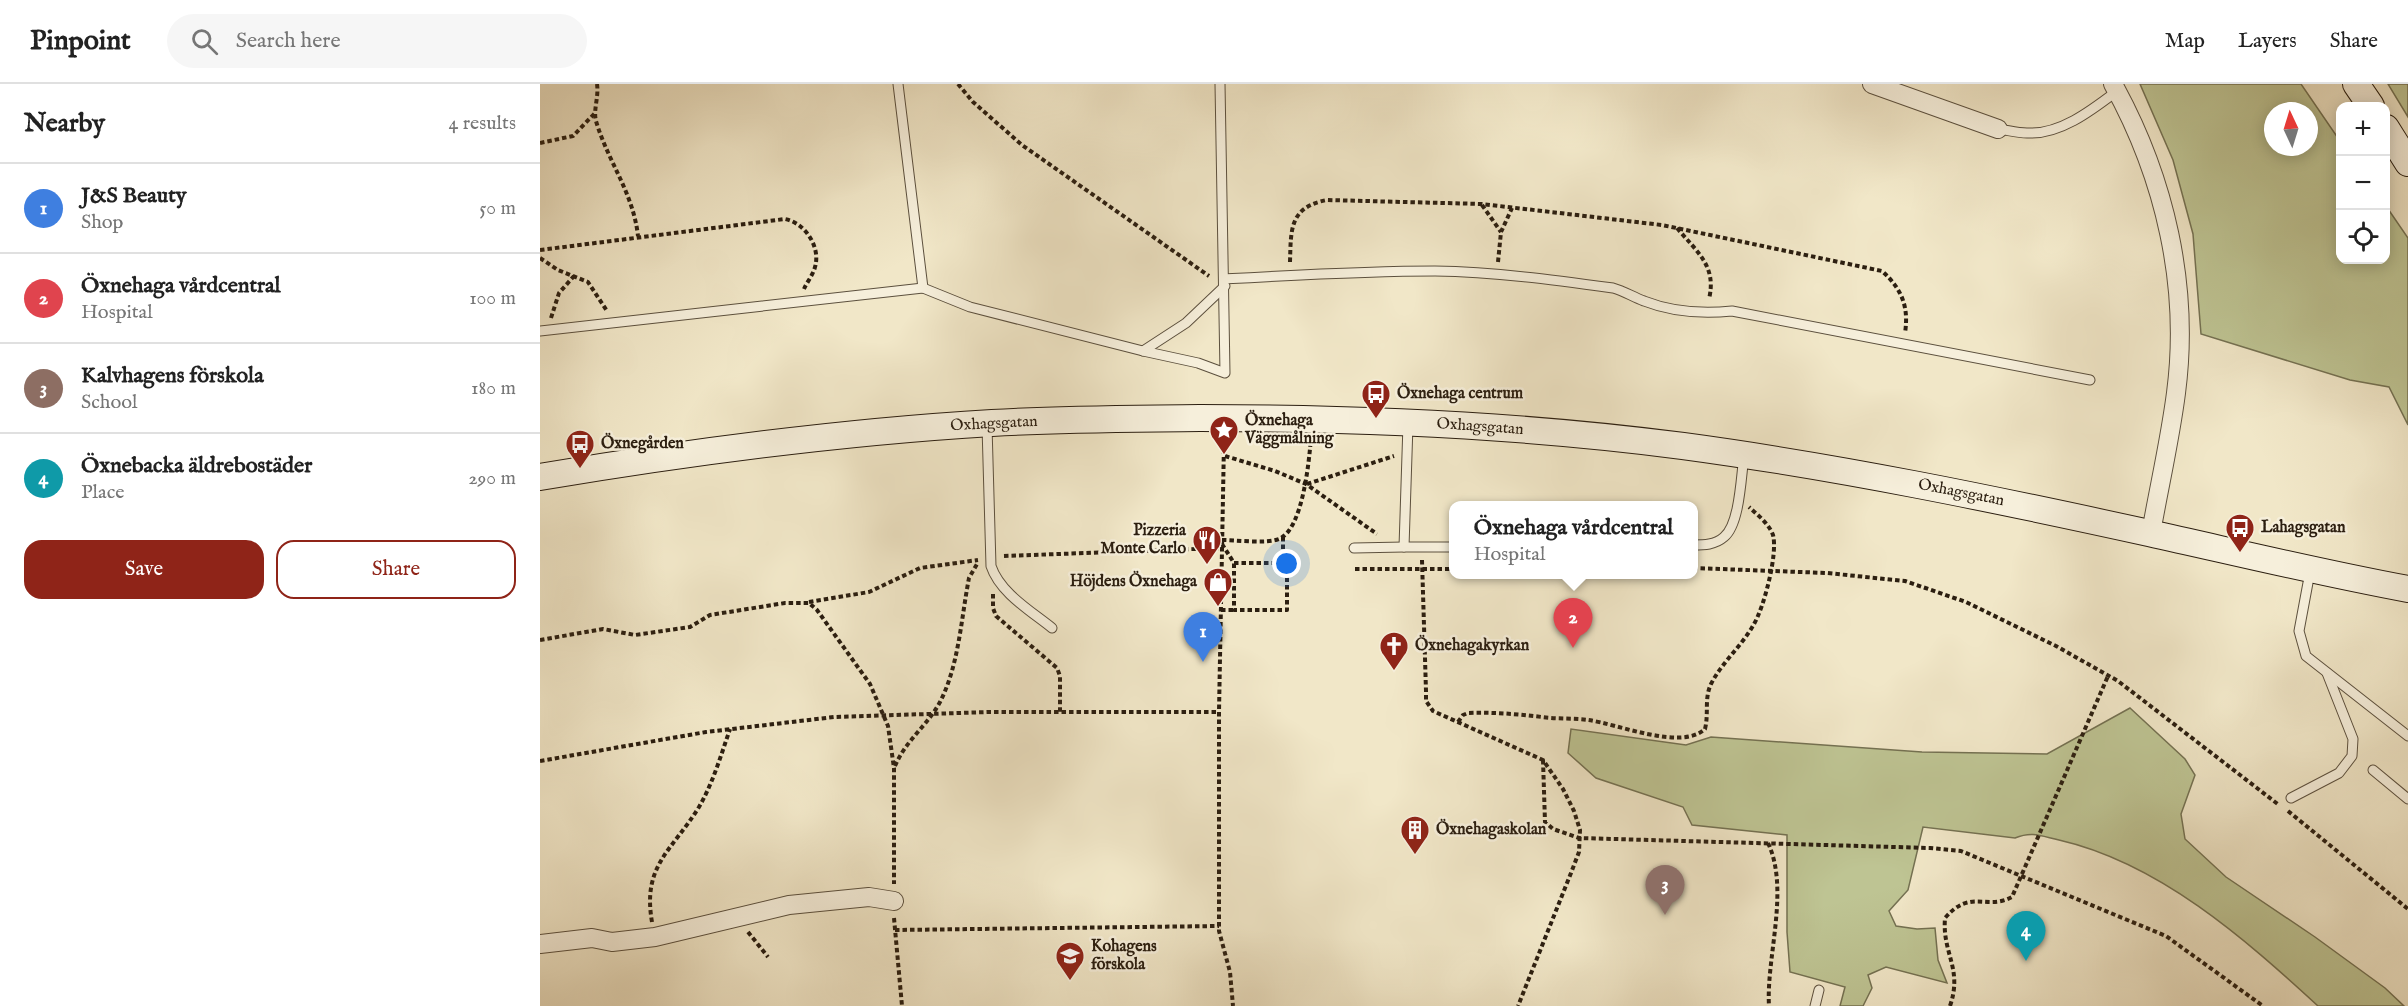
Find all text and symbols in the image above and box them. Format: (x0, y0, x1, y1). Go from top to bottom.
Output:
search box (167, 14, 587, 68)
text: Pinpoint (30, 24, 131, 59)
icon: search (188, 25, 221, 58)
text: Search here (236, 27, 341, 55)
text: Map (2165, 28, 2205, 55)
text: Layers (2238, 28, 2297, 55)
text: Share (2330, 28, 2378, 55)
north arrow (2264, 102, 2318, 156)
map controls (2336, 102, 2390, 264)
button: + (2336, 102, 2390, 156)
text: Nearby (24, 107, 105, 140)
text: 4 results (449, 111, 516, 136)
button: − (2336, 156, 2390, 210)
text: J&S Beauty (81, 182, 187, 210)
text: 1 (40, 196, 47, 221)
text: 50 m (479, 196, 516, 221)
text: Shop (81, 210, 123, 235)
button: locate (2336, 210, 2390, 264)
text: Öxnehaga vårdcentral (81, 272, 281, 300)
text: 2 (39, 286, 48, 311)
text: 100 m (469, 286, 516, 311)
text: Hospital (81, 300, 153, 325)
text: Kalvhagens förskola (81, 362, 264, 390)
text: 3 (40, 376, 47, 401)
text: 180 m (471, 376, 516, 401)
bus stop icon: Öxnehaga centrum (1360, 378, 1392, 420)
place label: Öxnehaga centrum (1397, 382, 1524, 404)
text: School (81, 390, 137, 415)
place label: Öxnehaga Väggmålning (1244, 409, 1335, 449)
street label: Oxhagsgatan (950, 412, 1039, 436)
place icon: Öxnehaga Väggmålning (1208, 414, 1240, 456)
street label: Oxhagsgatan (1436, 414, 1525, 440)
bus stop icon: Öxnegården (564, 428, 596, 470)
place label: Öxnegården (601, 432, 684, 454)
text: Öxnebacka äldrebostäder (81, 452, 312, 480)
text: 4 (39, 466, 48, 491)
text: 290 m (468, 466, 516, 491)
street label: Oxhagsgatan (1916, 475, 2006, 511)
text: Place (81, 480, 124, 505)
popup (1449, 501, 1698, 579)
bus stop icon: Lahagsgatan (2224, 512, 2256, 554)
text: Öxnehaga vårdcentral (1474, 514, 1673, 542)
place label: Lahagsgatan (2261, 518, 2346, 538)
place label: Pizzeria Monte Carlo (1101, 521, 1187, 559)
restaurant icon: Pizzeria Monte Carlo (1191, 524, 1223, 566)
button: Save (24, 540, 264, 599)
button: Share (276, 540, 516, 599)
text: Hospital (1474, 542, 1545, 567)
your location (1272, 549, 1301, 578)
shop icon: Höjdens Öxnehaga (1202, 566, 1234, 608)
place label: Höjdens Öxnehaga (1070, 570, 1198, 592)
pin: 2 (1554, 598, 1592, 648)
pin: 1 (1184, 612, 1222, 662)
church icon: Öxnehagakyrkan (1378, 630, 1410, 672)
place label: Öxnehagakyrkan (1415, 634, 1530, 656)
building icon: Öxnehagaskolan (1399, 814, 1431, 856)
place label: Öxnehagaskolan (1436, 818, 1547, 840)
pin: 3 (1646, 866, 1684, 915)
pin: 4 (2006, 912, 2046, 961)
place label: Kohagens förskola (1091, 937, 1157, 975)
school or university icon: Kohagens förskola (1054, 940, 1086, 982)

